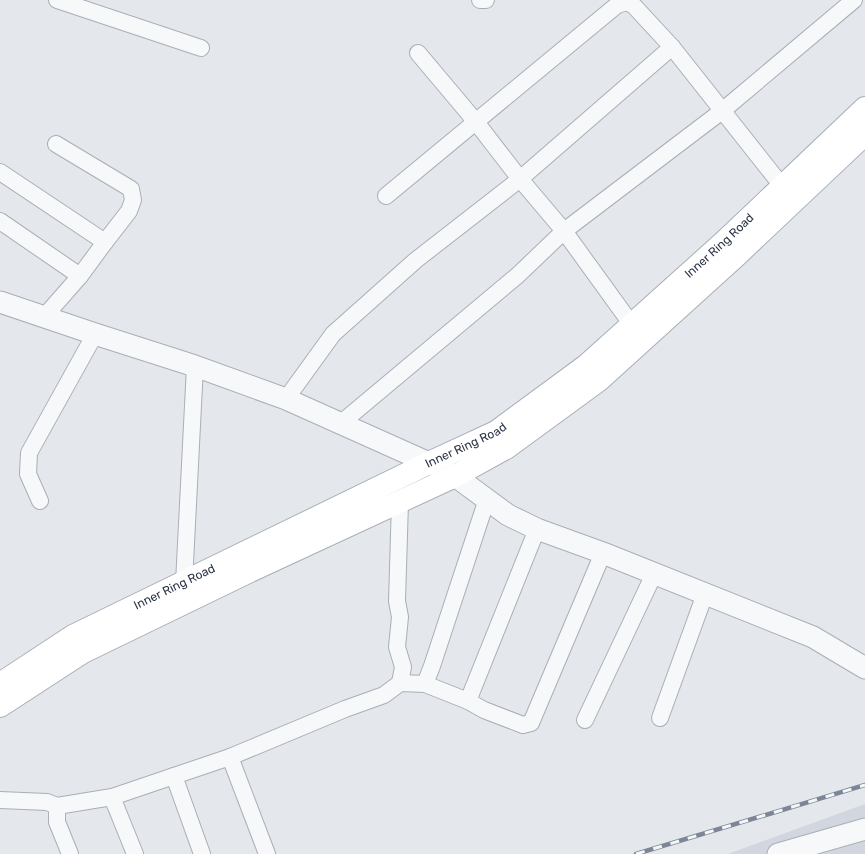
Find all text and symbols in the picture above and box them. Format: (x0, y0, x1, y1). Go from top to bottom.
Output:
street label: Inner Ring Road (682, 211, 756, 281)
street label: Inner Ring Road (423, 420, 509, 471)
street label: Inner Ring Road (131, 561, 217, 612)

